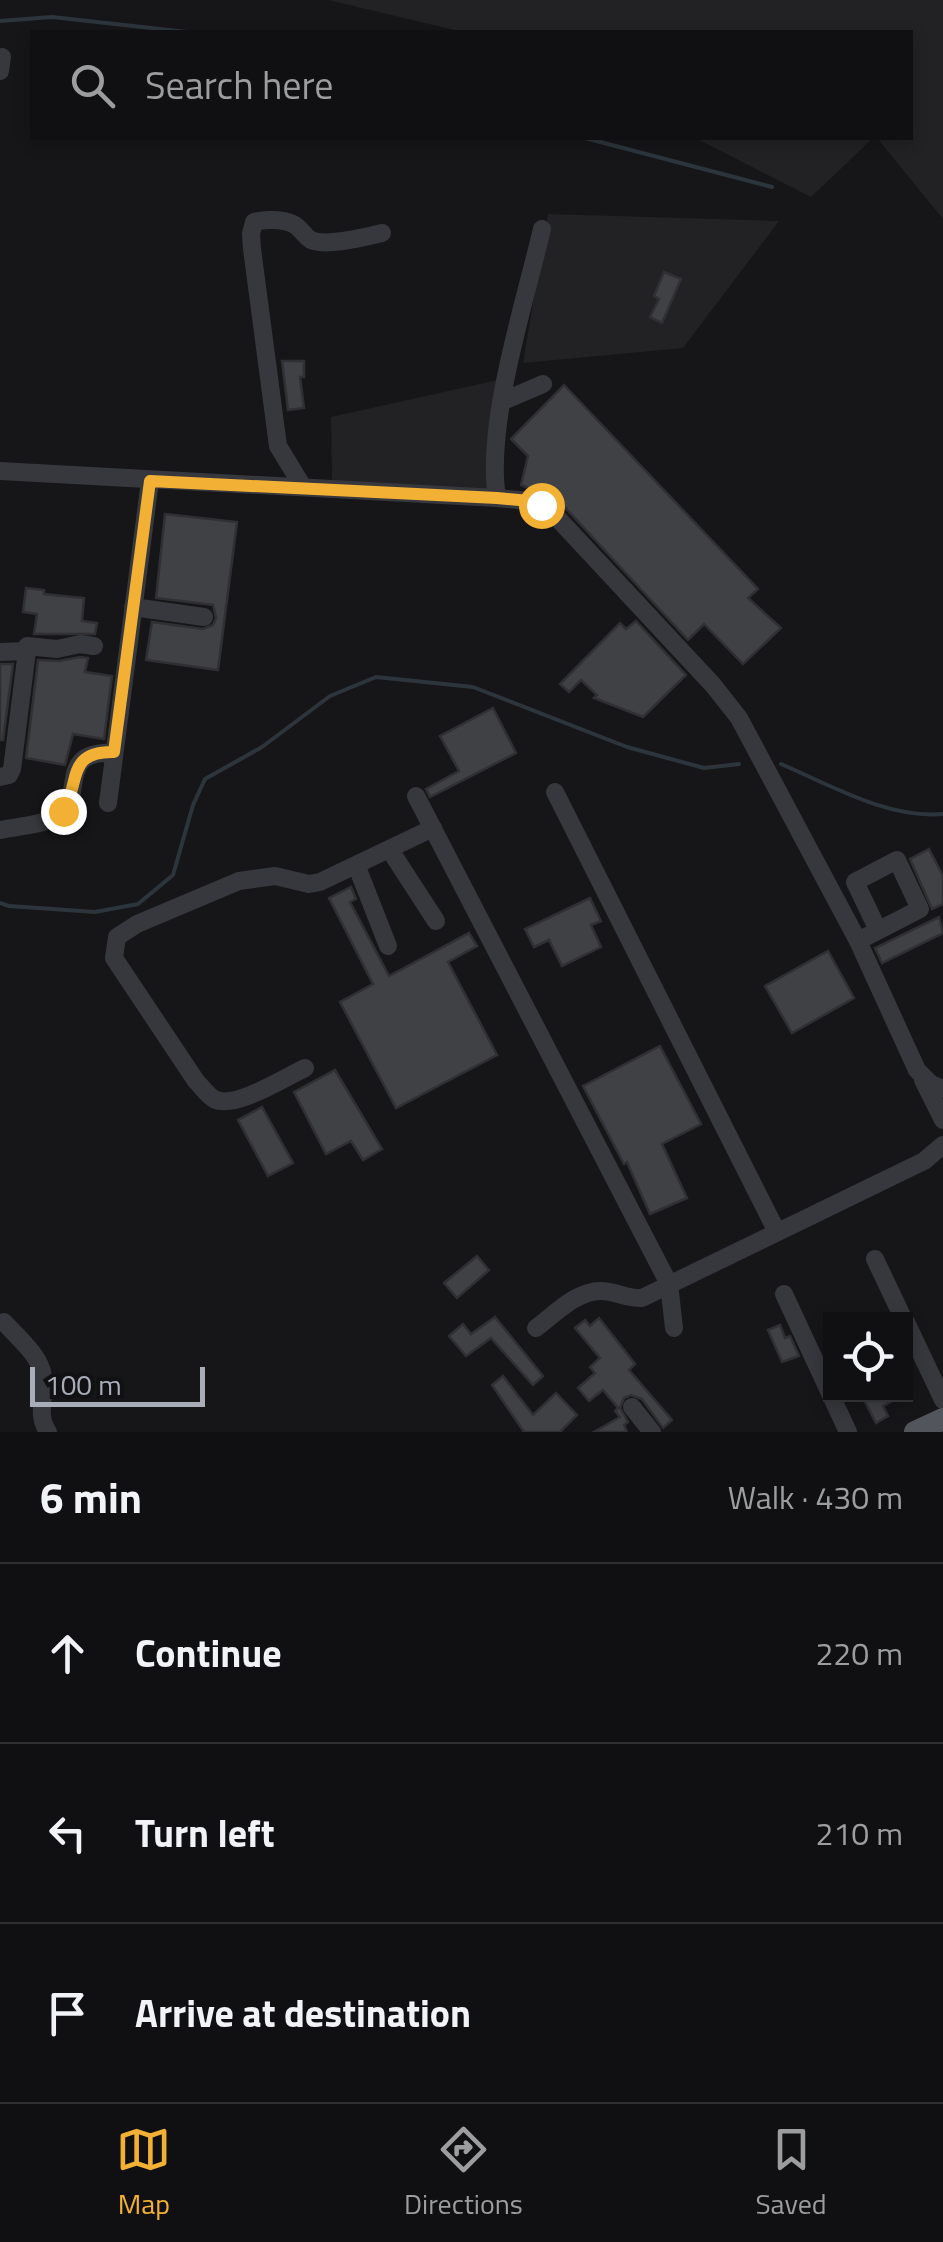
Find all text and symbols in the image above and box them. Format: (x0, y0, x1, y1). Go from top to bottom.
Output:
search box (30, 30, 913, 140)
text: Search here (145, 56, 333, 114)
icon: search (65, 58, 120, 113)
route start (519, 483, 565, 529)
route end (41, 789, 87, 835)
map controls (823, 1312, 913, 1402)
button: locate (823, 1312, 913, 1402)
scale bar (30, 1362, 205, 1406)
text: 100 m (45, 1363, 122, 1406)
text: 6 min (40, 1465, 142, 1529)
text: Walk · 430 m (728, 1473, 903, 1521)
text: Continue (135, 1624, 282, 1682)
icon: ahead (40, 1626, 95, 1681)
text: 220 m (815, 1629, 903, 1677)
text: Turn left (135, 1804, 275, 1862)
icon: left (40, 1806, 95, 1861)
text: 210 m (815, 1809, 903, 1857)
text: Arrive at destination (135, 1984, 471, 2042)
icon: arrive (40, 1986, 95, 2041)
tab: Map (116, 2122, 171, 2225)
tab: Directions (404, 2122, 523, 2225)
tab: Saved (755, 2122, 827, 2225)

